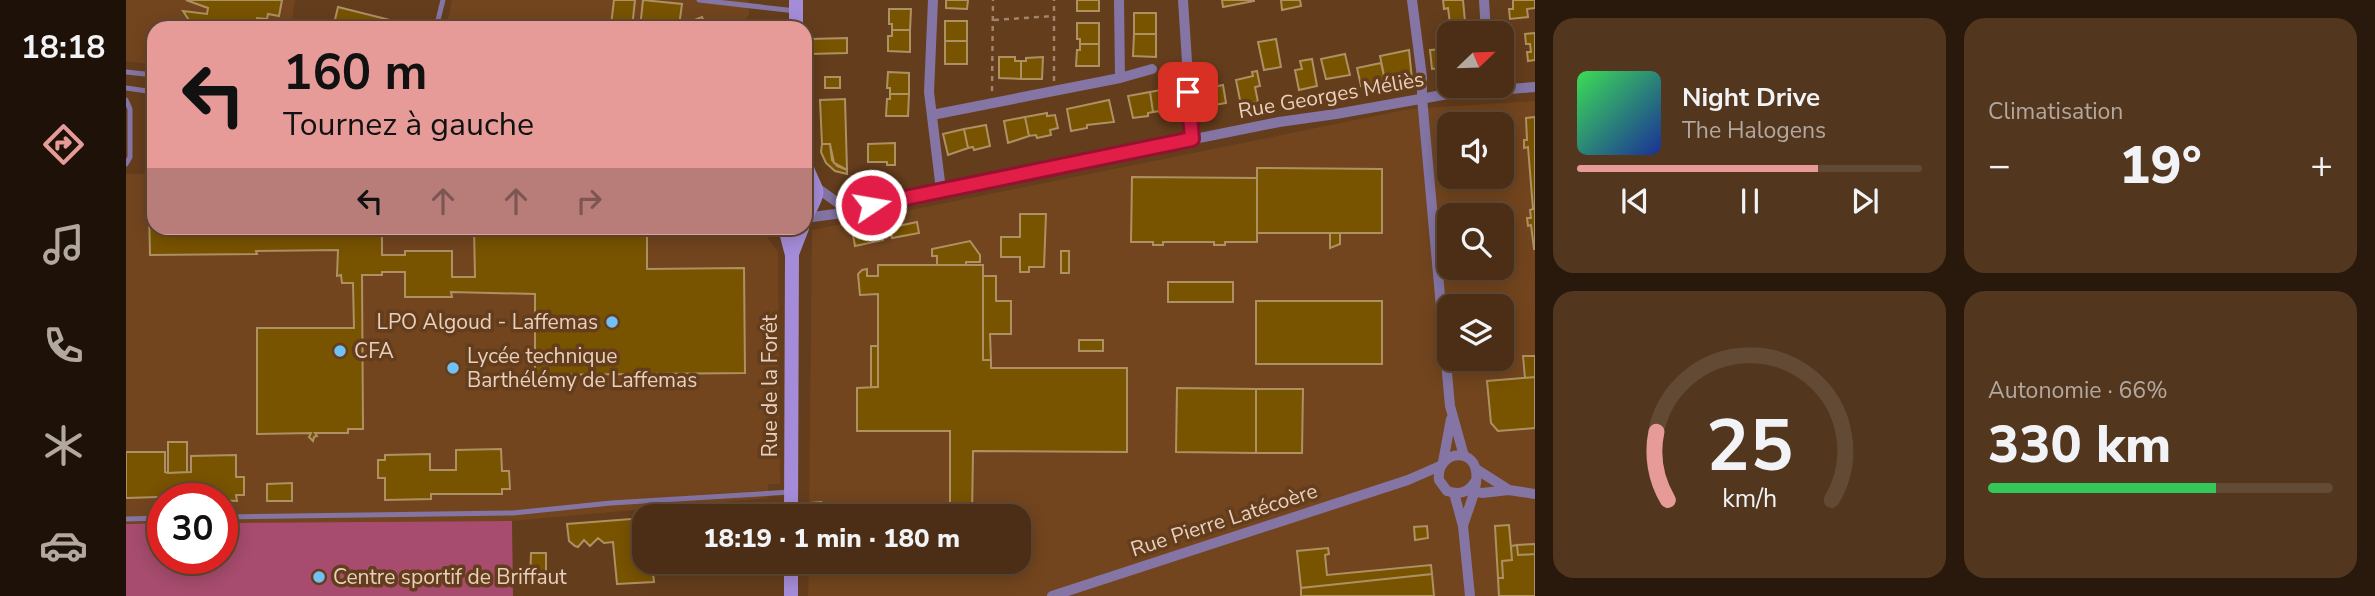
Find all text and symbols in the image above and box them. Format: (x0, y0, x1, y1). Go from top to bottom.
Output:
north arrow (1437, 21, 1514, 98)
map controls (1437, 21, 1514, 371)
text: 18:18 (21, 26, 105, 69)
text: 160 m (283, 39, 427, 106)
icon: left (168, 49, 259, 140)
pin (1158, 62, 1218, 122)
street label: Rue Georges Méliès (1236, 65, 1426, 125)
icon: arrive (1169, 73, 1207, 111)
text: Night Drive (1682, 80, 1820, 115)
text: Climatisation (1988, 96, 2123, 127)
text: Tournez à gauche (283, 103, 534, 146)
button: sound (1437, 112, 1514, 189)
text: The Halogens (1682, 115, 1826, 146)
icon: directions (39, 120, 88, 169)
text: 19° (2119, 130, 2202, 201)
text: − (1988, 140, 2011, 191)
text: + (2310, 140, 2333, 191)
position arrow (834, 168, 908, 242)
icon: left (351, 182, 389, 220)
icon: ahead (424, 182, 462, 220)
icon: ahead (497, 182, 535, 220)
icon: right (570, 182, 608, 220)
icon: previous (1616, 182, 1654, 220)
icon: pause (1731, 182, 1769, 220)
icon: next (1846, 182, 1884, 220)
button: search (1437, 203, 1514, 280)
icon: music (39, 220, 88, 269)
button: layers (1437, 294, 1514, 371)
place label: LPO Algoud - Laffemas (377, 308, 598, 336)
marker: LPO Algoud - Laffemas (604, 314, 620, 330)
street label: Rue de la Forêt (756, 314, 784, 457)
icon: phone (39, 321, 88, 370)
place label: CFA (354, 337, 394, 365)
place label: Lycée technique Barthélémy de Laffemas (467, 342, 697, 394)
marker: CFA (332, 343, 348, 359)
marker: Lycée technique Barthélémy de Laffemas (445, 360, 461, 376)
text: Autonomie · 66% (1988, 375, 2168, 406)
text: 25 (1706, 397, 1793, 497)
text: 330 km (1988, 409, 2171, 480)
icon: climate (39, 421, 88, 470)
street label: Rue Pierre Latécoère (1127, 477, 1321, 563)
text: km/h (1722, 482, 1777, 516)
speed limit sign: 30 (147, 483, 238, 574)
icon: car (39, 521, 88, 570)
text: 18:19 · 1 min · 180 m (703, 521, 960, 556)
place label: Centre sportif de Briffaut (333, 563, 567, 591)
marker: Centre sportif de Briffaut (311, 569, 327, 585)

